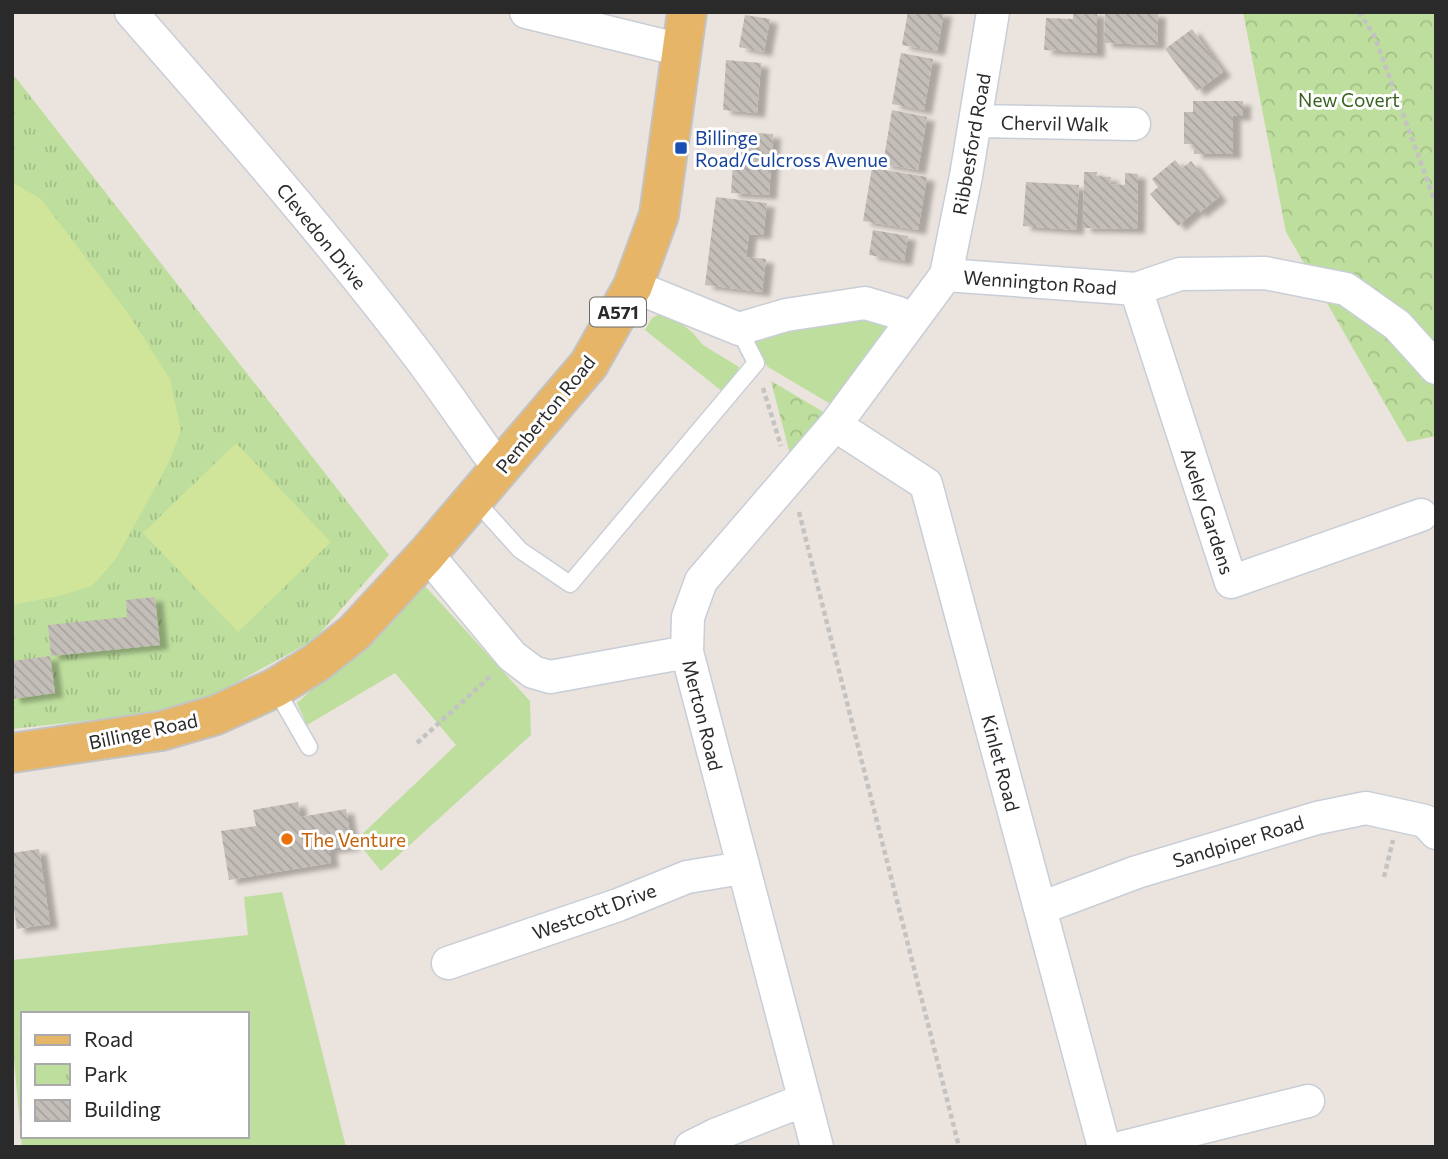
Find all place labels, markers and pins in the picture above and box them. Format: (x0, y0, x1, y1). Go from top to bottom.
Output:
place label: Billinge Road/Culcross Avenue (695, 126, 888, 171)
marker: Billinge Road/Culcross Avenue (673, 140, 689, 156)
place label: The Venture (301, 828, 406, 851)
marker: The Venture (279, 831, 295, 847)

